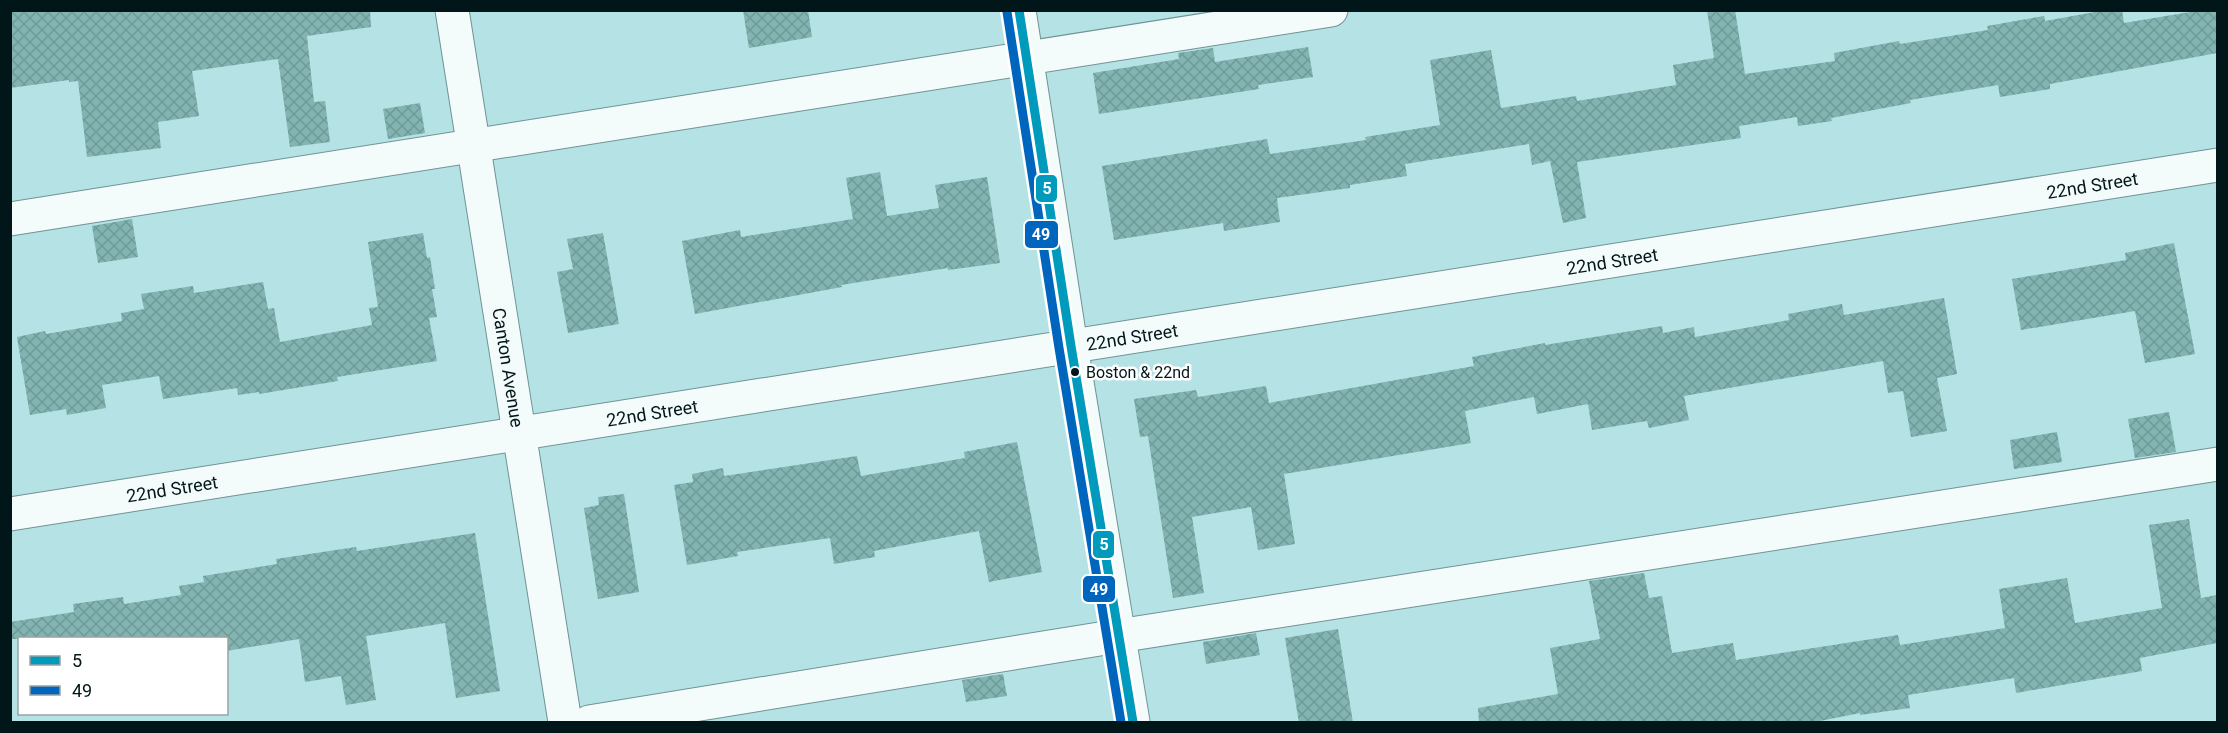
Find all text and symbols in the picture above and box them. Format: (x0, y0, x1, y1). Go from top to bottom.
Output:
street label: 22nd Street (2045, 167, 2139, 202)
line badge: 5 (1035, 174, 1058, 203)
text: 5 (1042, 179, 1052, 198)
line badge: 49 (1024, 220, 1059, 249)
text: 49 (1032, 225, 1050, 244)
street label: 22nd Street (1565, 243, 1659, 278)
street label: Canton Avenue (489, 306, 529, 429)
street label: 22nd Street (1085, 319, 1179, 354)
place label: Boston & 22nd (1086, 363, 1190, 382)
marker: Boston & 22nd (1069, 366, 1081, 378)
street label: 22nd Street (605, 395, 699, 430)
street label: 22nd Street (125, 471, 219, 506)
line badge: 5 (1092, 530, 1115, 559)
text: 5 (1099, 535, 1109, 554)
line badge: 49 (1082, 575, 1116, 603)
text: 49 (1090, 580, 1108, 599)
legend (18, 637, 228, 715)
text: 5 (72, 650, 82, 671)
text: 49 (72, 680, 92, 701)

